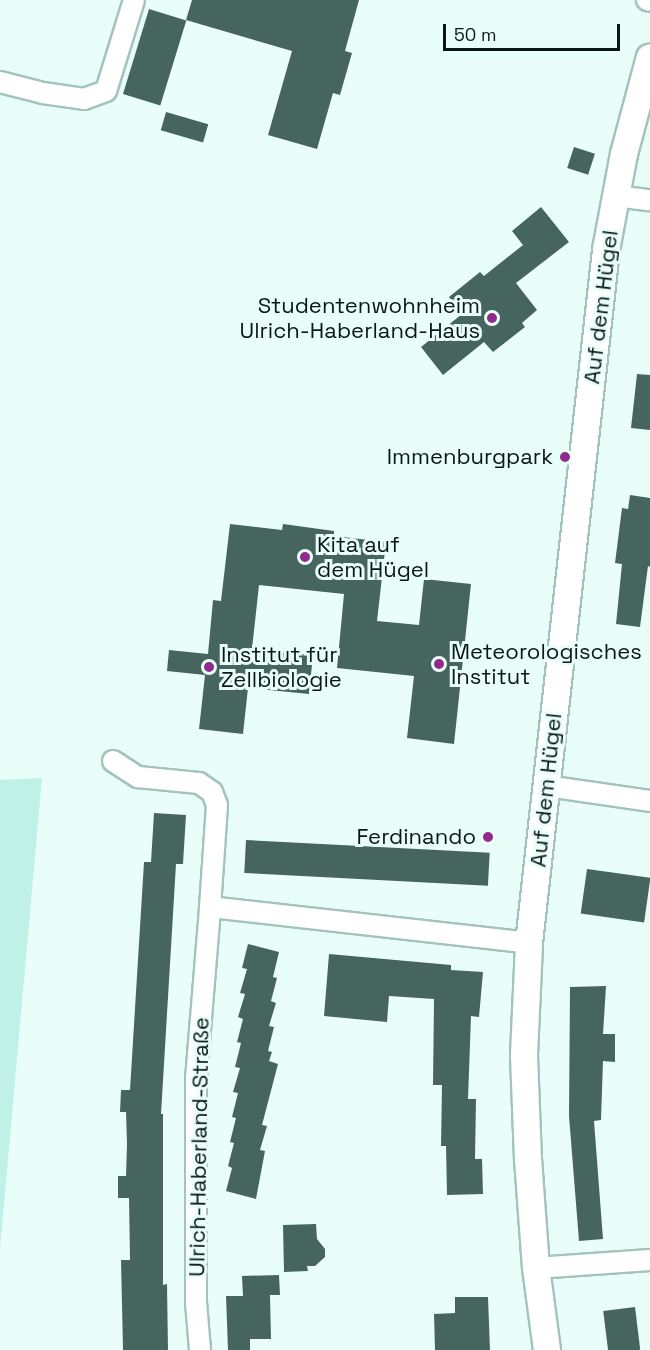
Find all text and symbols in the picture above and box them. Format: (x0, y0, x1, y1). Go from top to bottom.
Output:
scale bar (446, 12, 623, 50)
text: 50 m (454, 23, 496, 46)
street label: Auf dem Hügel (578, 229, 624, 385)
place label: Studentenwohnheim Ulrich-Haberland-Haus (239, 292, 480, 344)
marker: Studentenwohnheim Ulrich-Haberland-Haus (485, 311, 499, 325)
place label: Immenburgpark (387, 444, 553, 470)
marker: Immenburgpark (558, 450, 572, 464)
place label: Kita auf dem Hügel (317, 531, 429, 582)
marker: Kita auf dem Hügel (298, 550, 312, 564)
place label: Meteorologisches Institut (451, 638, 642, 690)
place label: Institut für Zellbiologie (221, 641, 342, 692)
marker: Meteorologisches Institut (432, 657, 446, 671)
marker: Institut für Zellbiologie (202, 660, 216, 674)
street label: Auf dem Hügel (525, 712, 567, 868)
place label: Ferdinando (356, 824, 476, 850)
marker: Ferdinando (481, 830, 495, 844)
street label: Ulrich-Haberland-Straße (184, 1017, 214, 1277)

